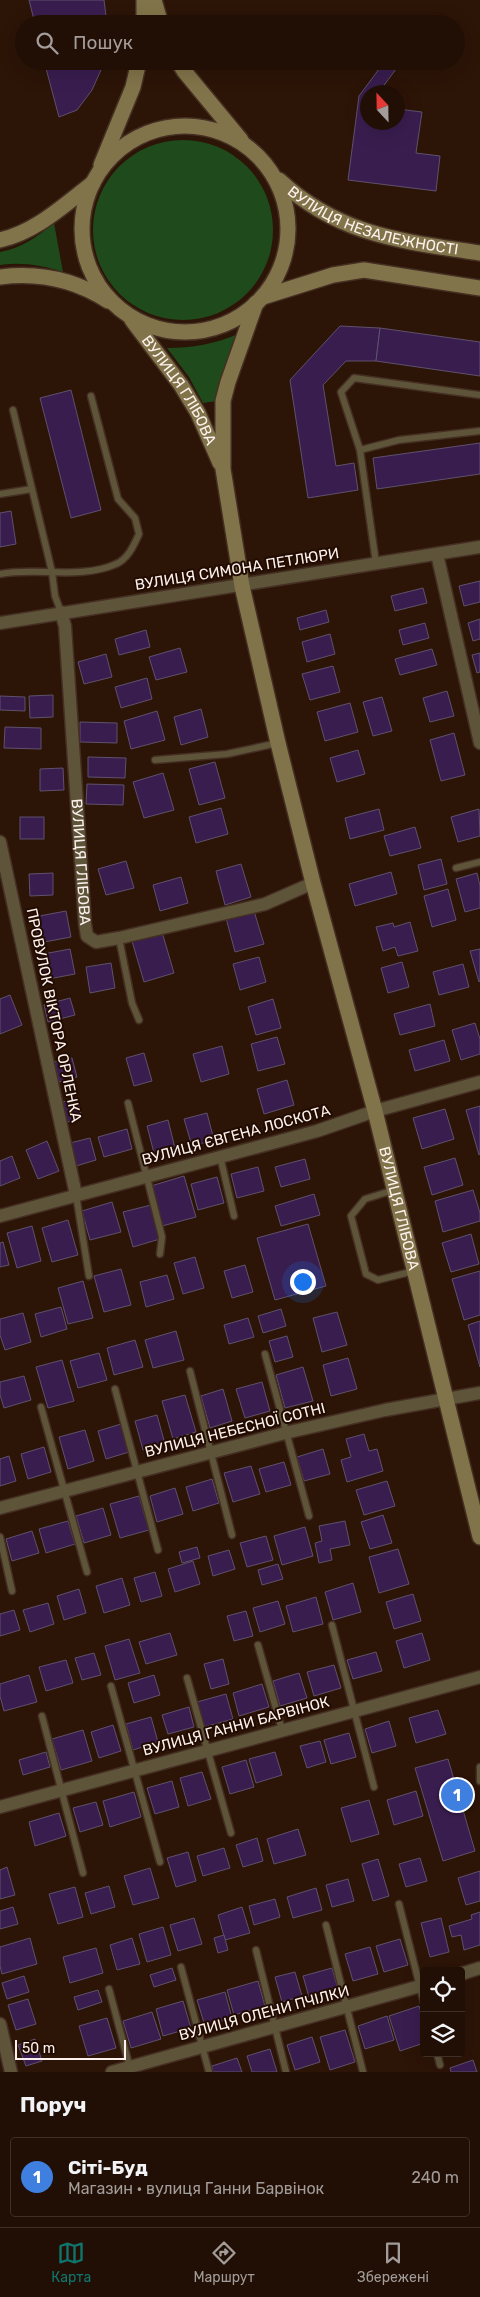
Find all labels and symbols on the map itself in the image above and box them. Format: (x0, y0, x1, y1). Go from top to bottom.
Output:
north arrow (360, 85, 405, 130)
street label: ВУЛИЦЯ НЕЗАЛЕЖНОСТІ (284, 182, 460, 259)
street label: ВУЛИЦЯ ГЛІБОВА (138, 332, 220, 448)
street label: ВУЛИЦЯ СИМОНА ПЕТЛЮРИ (134, 544, 340, 594)
street label: ВУЛИЦЯ ГЛІБОВА (68, 798, 94, 926)
street label: ПРОВУЛОК ВІКТОРА ОРЛЕНКА (22, 906, 86, 1124)
street label: ВУЛИЦЯ ЄВГЕНА ЛОСКОТА (140, 1101, 332, 1169)
street label: ВУЛИЦЯ ГЛІБОВА (375, 1145, 423, 1272)
your location (290, 1269, 316, 1295)
street label: ВУЛИЦЯ НЕБЕСНОЇ СОТНІ (143, 1399, 327, 1461)
street label: ВУЛИЦЯ ГАННИ БАРВІНОК (141, 1692, 332, 1760)
pin: 1 (441, 1776, 473, 1814)
street label: ВУЛИЦЯ ОЛЕНИ ПЧІЛКИ (177, 1982, 351, 2044)
scale bar (15, 2037, 126, 2060)

